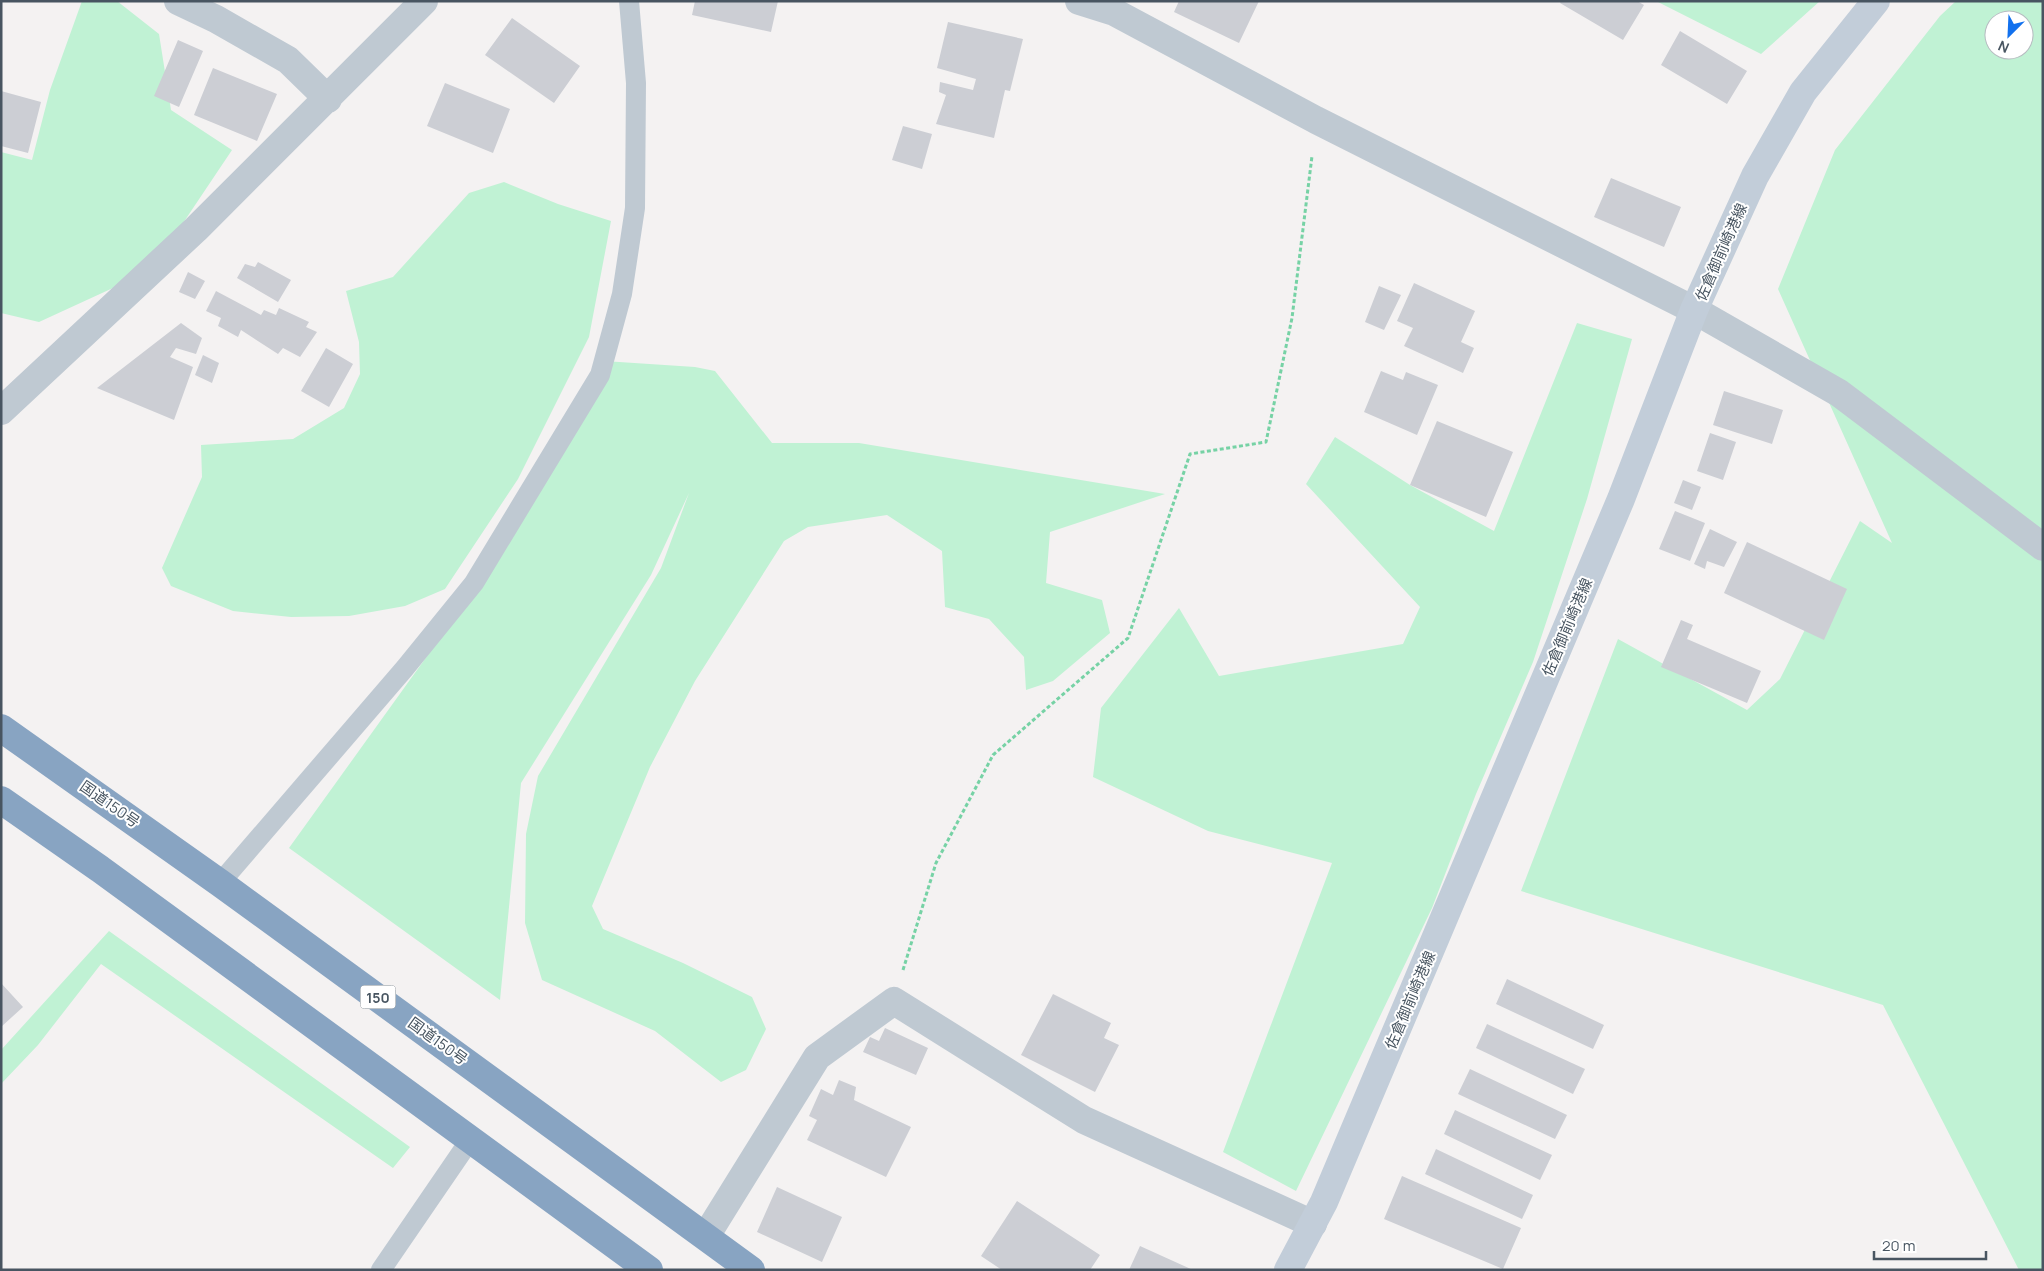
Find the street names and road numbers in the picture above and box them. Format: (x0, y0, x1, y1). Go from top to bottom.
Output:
street label: 佐倉御前崎港線 (1690, 200, 1752, 304)
street label: 佐倉御前崎港線 (1537, 575, 1597, 679)
street label: 国道150号 (76, 776, 144, 832)
street label: 佐倉御前崎港線 (1380, 948, 1440, 1052)
road number: 150 (360, 986, 396, 1009)
street label: 国道150号 (404, 1012, 472, 1070)

